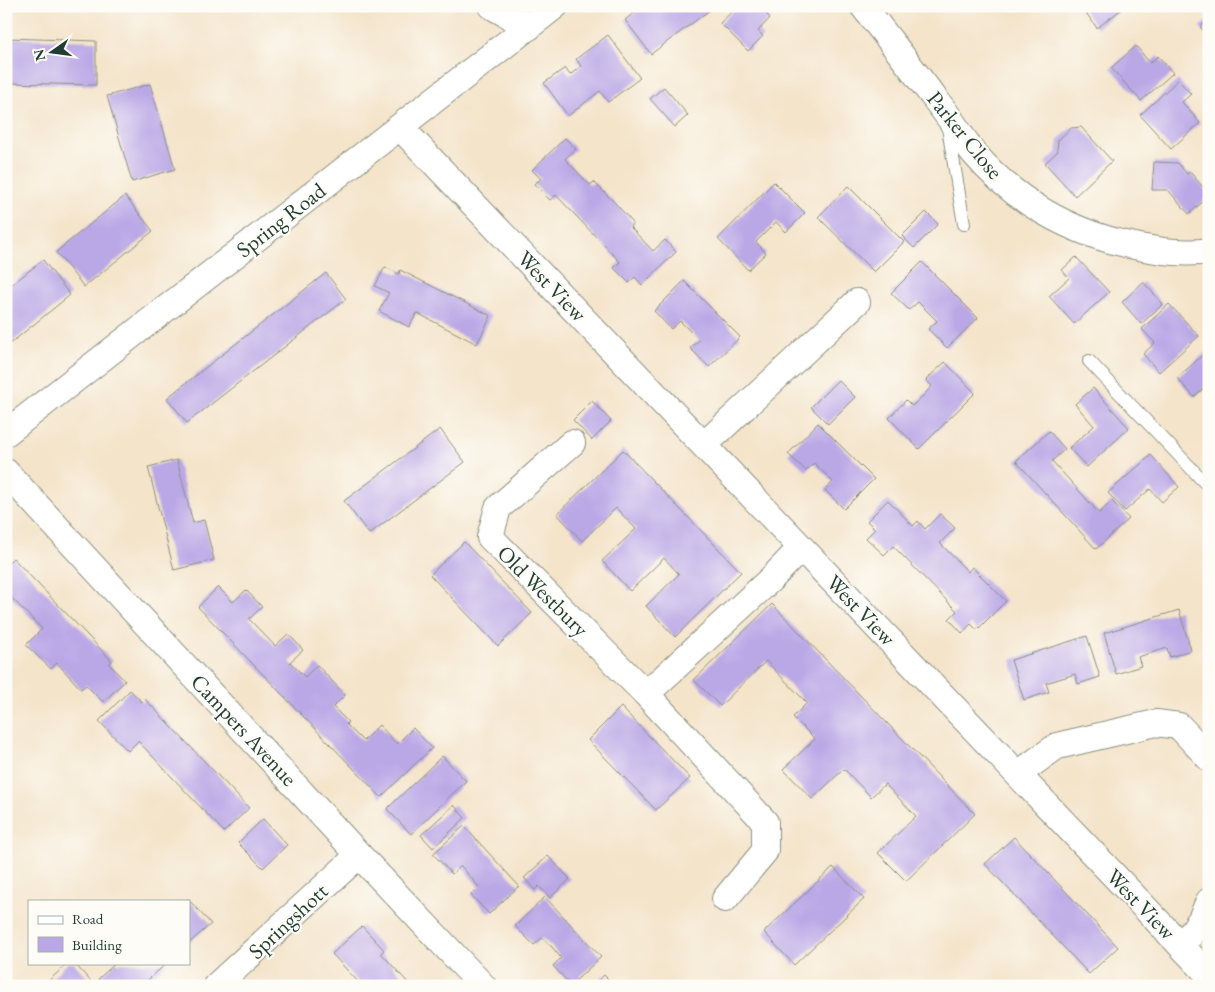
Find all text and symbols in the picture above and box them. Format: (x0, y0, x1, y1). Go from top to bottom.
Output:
north arrow (28, 28, 78, 78)
text: N (29, 47, 49, 63)
street label: Parker Close (921, 85, 1010, 185)
street label: Spring Road (230, 175, 332, 264)
street label: West View (511, 244, 594, 329)
street label: Old Westbury (491, 539, 595, 643)
street label: West View (820, 568, 903, 653)
street label: Campers Avenue (184, 668, 304, 793)
street label: West View (1100, 862, 1183, 947)
street label: Springshott (242, 877, 334, 965)
legend (28, 900, 190, 964)
text: Road (72, 909, 104, 928)
text: Building (72, 935, 122, 954)

